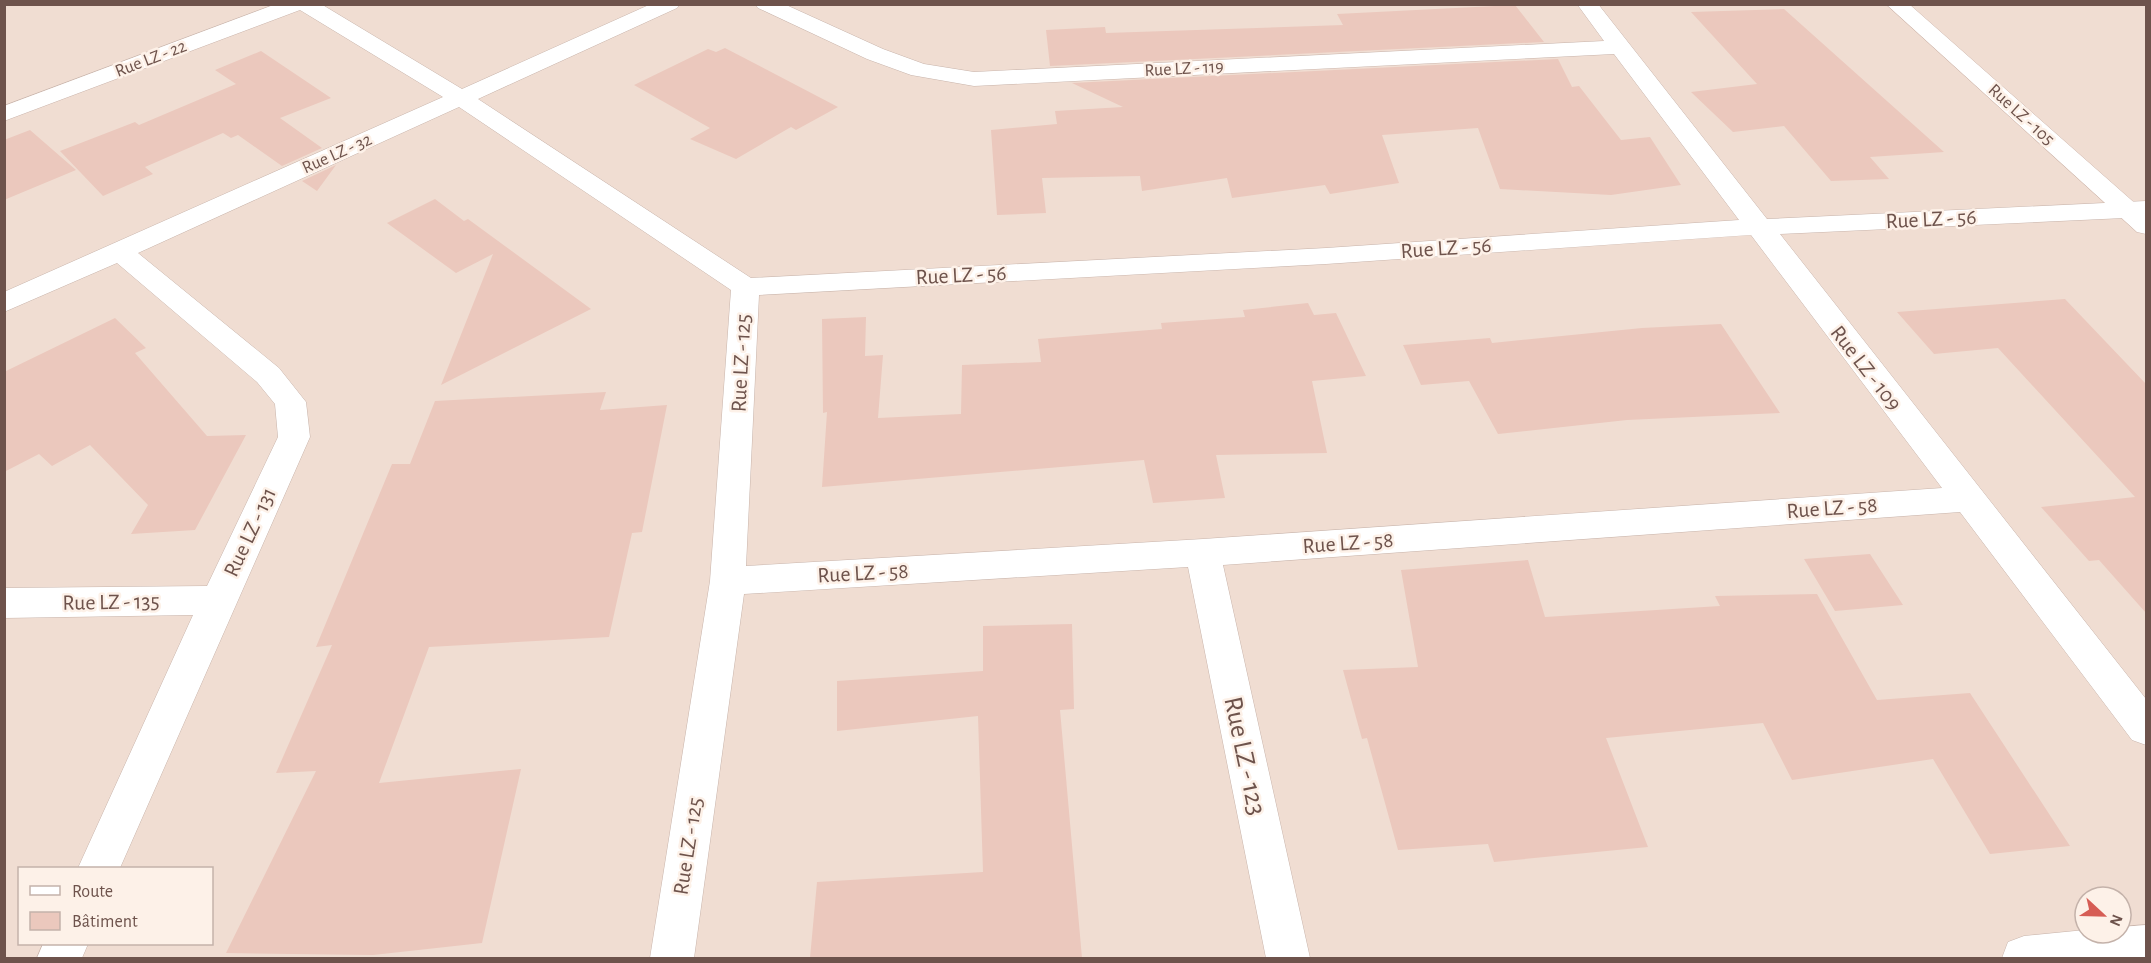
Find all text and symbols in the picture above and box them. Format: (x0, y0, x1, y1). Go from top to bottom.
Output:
street label: Rue LZ - 22 (113, 37, 189, 81)
street label: Rue LZ - 119 (1144, 58, 1224, 80)
street label: Rue LZ - 105 (1985, 81, 2057, 149)
street label: Rue LZ - 32 (299, 131, 375, 177)
street label: Rue LZ - 56 (1885, 206, 1977, 232)
street label: Rue LZ - 56 (1400, 234, 1492, 262)
street label: Rue LZ - 56 (915, 262, 1007, 288)
street label: Rue LZ - 125 (727, 313, 755, 413)
street label: Rue LZ - 109 (1826, 321, 1906, 415)
street label: Rue LZ - 131 (220, 484, 280, 580)
street label: Rue LZ - 58 (1786, 494, 1878, 522)
street label: Rue LZ - 58 (1302, 529, 1394, 557)
street label: Rue LZ - 58 (817, 560, 909, 586)
street label: Rue LZ - 135 (62, 590, 160, 614)
street label: Rue LZ - 123 (1219, 694, 1271, 818)
street label: Rue LZ - 125 (669, 796, 707, 896)
legend (18, 867, 213, 945)
text: Route (72, 883, 113, 901)
north arrow (2073, 885, 2133, 945)
text: N (2106, 912, 2125, 928)
text: Bâtiment (72, 913, 138, 931)

